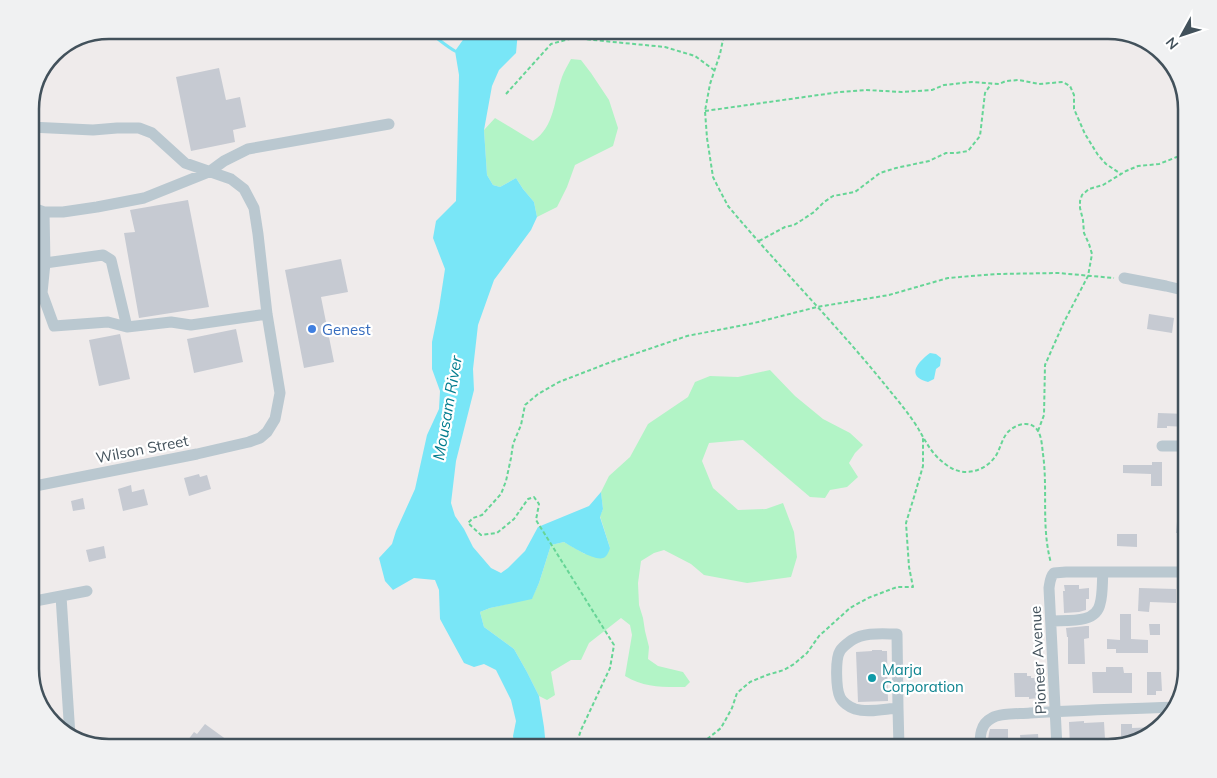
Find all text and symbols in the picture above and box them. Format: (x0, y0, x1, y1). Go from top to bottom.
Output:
north arrow (1157, 10, 1207, 60)
text: N (1162, 34, 1182, 53)
place label: Genest (322, 320, 371, 339)
marker: Genest (306, 323, 318, 335)
water label: Mousam River (428, 353, 466, 462)
street label: Wilson Street (94, 431, 190, 467)
street label: Pioneer Avenue (1026, 605, 1050, 715)
place label: Marja Corporation (882, 660, 964, 696)
marker: Marja Corporation (866, 672, 878, 684)

